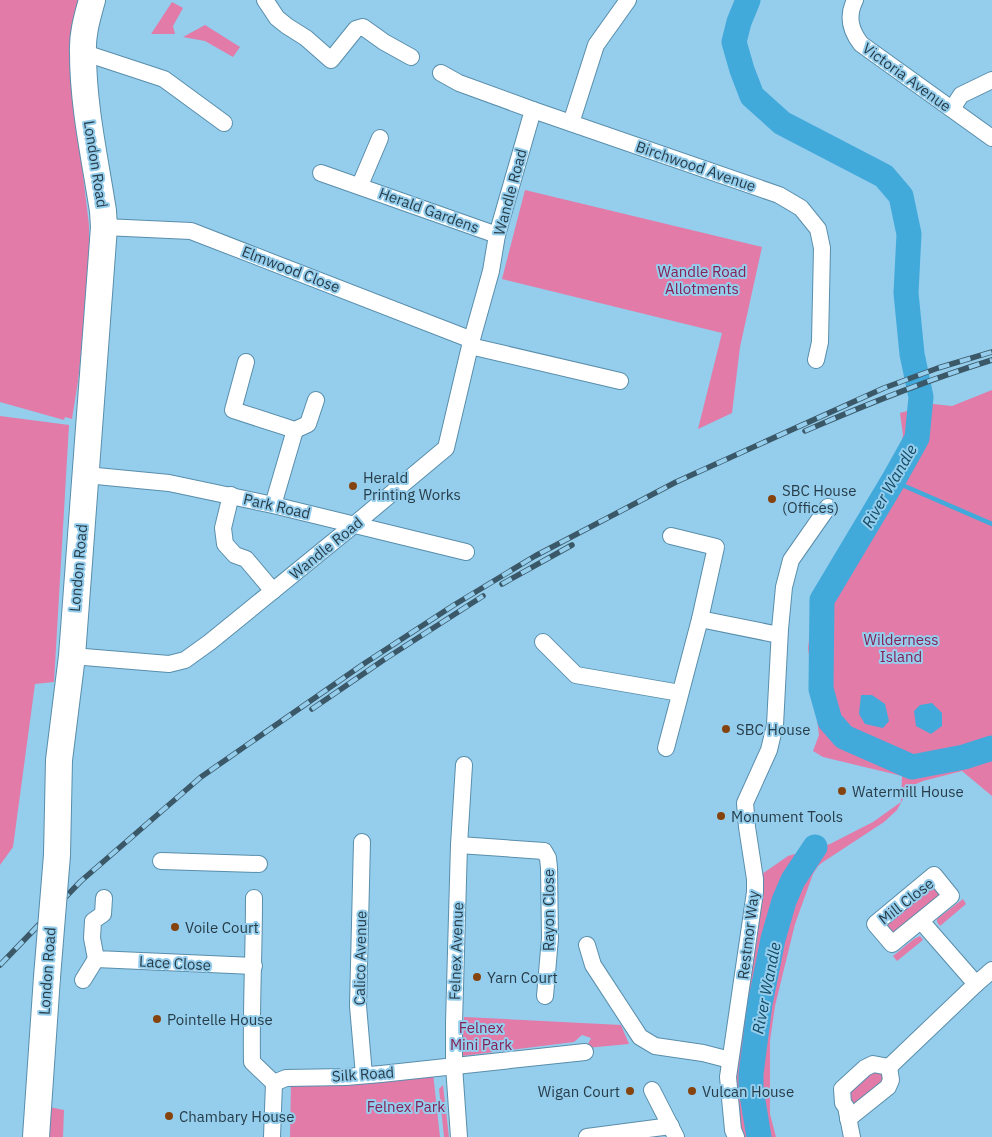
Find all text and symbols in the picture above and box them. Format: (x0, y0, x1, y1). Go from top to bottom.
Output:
street label: Victoria Avenue (859, 38, 955, 116)
street label: London Road (80, 119, 112, 209)
street label: Birchwood Avenue (634, 137, 758, 195)
street label: Wandle Road (489, 147, 531, 237)
street label: Herald Gardens (376, 183, 482, 237)
street label: Elmwood Close (239, 242, 343, 296)
park label: Wandle Road Allotments (658, 262, 746, 298)
water label: River Wandle (857, 441, 921, 531)
place label: Herald Printing Works (363, 468, 461, 504)
marker: Herald Printing Works (347, 480, 359, 492)
place label: SBC House (Offices) (782, 481, 856, 517)
street label: Park Road (242, 489, 312, 523)
marker: SBC House (Offices) (766, 493, 778, 505)
street label: Wandle Road (286, 513, 366, 583)
street label: London Road (65, 523, 91, 613)
park label: Wilderness Island (864, 630, 938, 666)
place label: SBC House (736, 720, 810, 739)
marker: SBC House (720, 723, 732, 735)
place label: Watermill House (852, 782, 964, 801)
marker: Watermill House (836, 785, 848, 797)
place label: Monument Tools (731, 807, 843, 826)
marker: Monument Tools (715, 810, 727, 822)
street label: Rayon Close (539, 869, 558, 951)
street label: Mill Close (875, 874, 937, 928)
street label: Restmor Way (733, 889, 763, 980)
street label: Felnex Avenue (445, 902, 467, 1000)
street label: Calico Avenue (350, 911, 370, 1005)
place label: Voile Court (185, 918, 259, 937)
marker: Voile Court (169, 921, 181, 933)
street label: London Road (34, 926, 60, 1016)
water label: River Wandle (747, 940, 785, 1036)
street label: Lace Close (139, 952, 211, 974)
place label: Yarn Court (487, 968, 558, 987)
marker: Yarn Court (471, 971, 483, 983)
place label: Pointelle House (167, 1010, 273, 1029)
marker: Pointelle House (151, 1013, 163, 1025)
park label: Felnex Mini Park (450, 1018, 512, 1054)
street label: Silk Road (331, 1062, 395, 1086)
place label: Wigan Court (538, 1082, 620, 1101)
place label: Vulcan House (702, 1082, 794, 1101)
marker: Wigan Court (624, 1085, 636, 1097)
marker: Vulcan House (686, 1085, 698, 1097)
park label: Felnex Park (367, 1097, 445, 1116)
place label: Chambary House (179, 1107, 294, 1126)
marker: Chambary House (163, 1110, 175, 1122)

